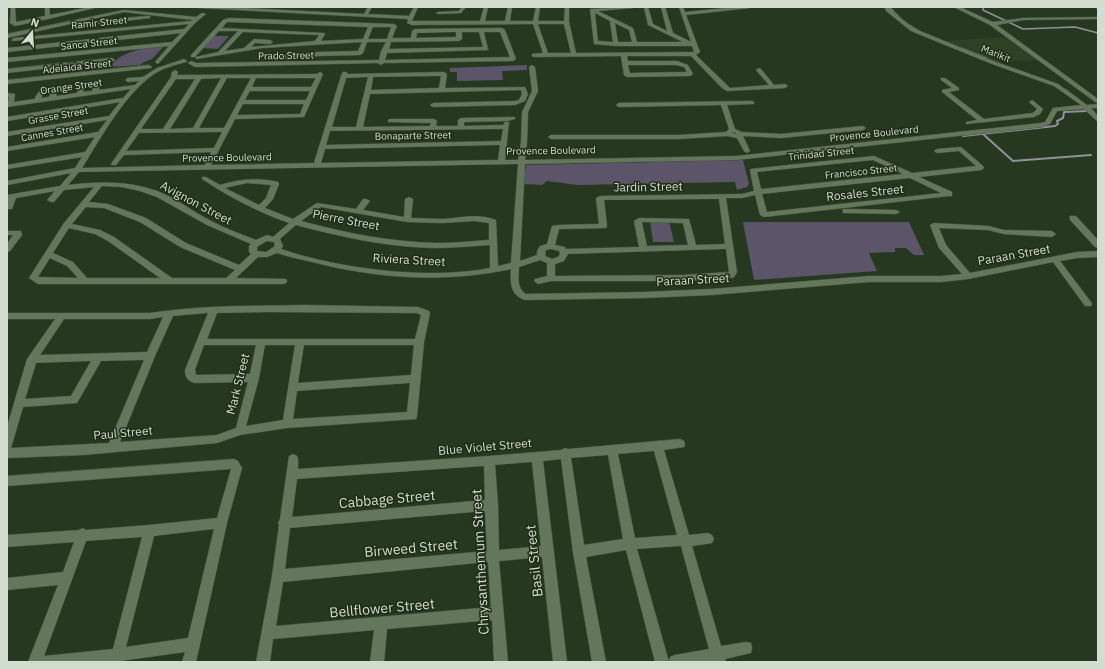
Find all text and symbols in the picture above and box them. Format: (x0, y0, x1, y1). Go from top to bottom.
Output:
north arrow (12, 12, 52, 52)
street label: Ramir Street (70, 13, 128, 32)
text: N (29, 15, 41, 30)
street label: Sanca Street (60, 34, 119, 53)
street label: Marikit (979, 42, 1013, 65)
street label: Prado Street (258, 49, 315, 62)
street label: Adelaida Street (42, 56, 113, 77)
street label: Orange Street (39, 76, 103, 97)
street label: Grasse Street (27, 104, 90, 127)
street label: Cannes Street (20, 121, 85, 144)
street label: Provence Boulevard (829, 122, 919, 145)
street label: Bonaparte Street (375, 128, 452, 143)
street label: Provence Boulevard (506, 143, 596, 158)
street label: Trinidad Street (787, 144, 855, 163)
street label: Provence Boulevard (182, 150, 272, 165)
street label: Francisco Street (824, 161, 898, 182)
street label: Avignon Street (158, 177, 235, 228)
street label: Jardin Street (613, 178, 683, 195)
street label: Rosales Street (825, 181, 904, 204)
street label: Pierre Street (311, 206, 381, 233)
street label: Paraan Street (977, 241, 1051, 268)
street label: Riviera Street (372, 250, 446, 269)
street label: Paraan Street (656, 270, 730, 289)
street label: Mark Street (223, 352, 252, 416)
street label: Paul Street (93, 422, 153, 443)
street label: Blue Violet Street (437, 435, 533, 458)
street label: Cabbage Street (338, 486, 436, 512)
street label: Chrysanthemum Street (467, 489, 493, 635)
street label: Basil Street (521, 524, 547, 598)
street label: Birweed Street (364, 535, 459, 561)
street label: Bellflower Street (329, 594, 436, 622)

